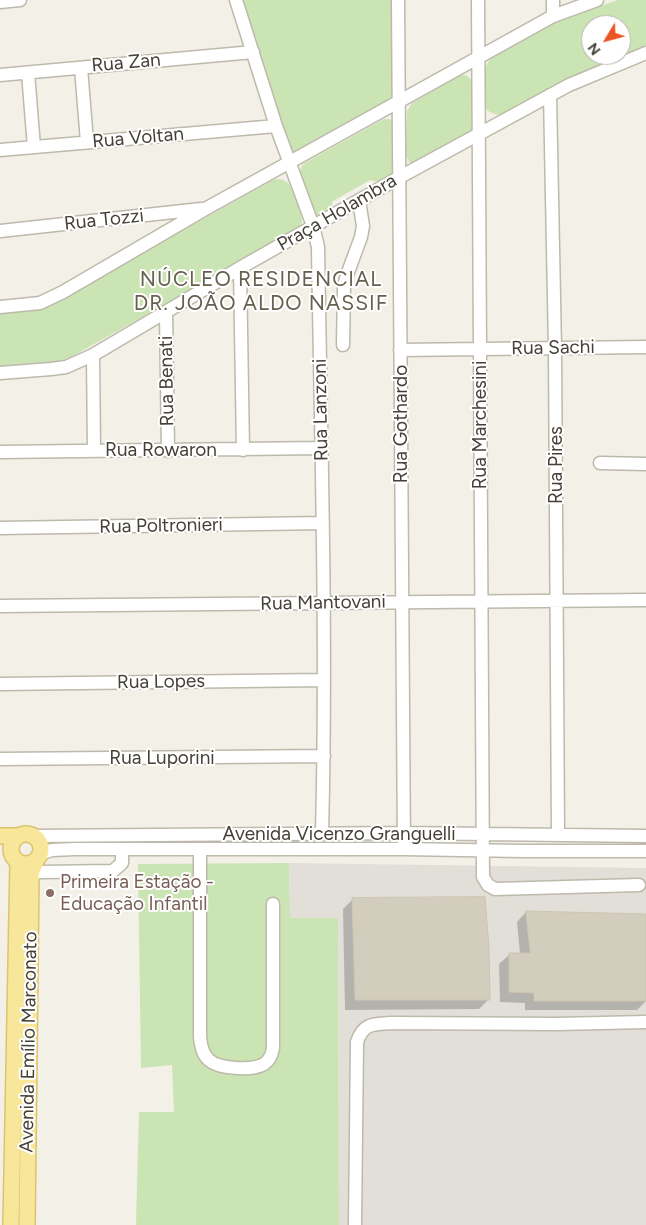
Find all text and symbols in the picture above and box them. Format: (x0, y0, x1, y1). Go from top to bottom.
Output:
north arrow (581, 15, 631, 65)
text: N (584, 39, 604, 58)
street label: Rua Zan (90, 49, 162, 77)
street label: Rua Voltan (91, 123, 185, 153)
street label: Praça Holambra (273, 170, 401, 256)
street label: Rua Tozzi (63, 204, 145, 236)
district label: NÚCLEO RESIDENCIAL DR. JOÃO ALDO NASSIF (131, 267, 391, 317)
street label: Rua Benati (155, 335, 179, 427)
street label: Rua Sachi (511, 336, 595, 360)
street label: Rua Lanzoni (309, 359, 333, 461)
street label: Rua Marchesini (469, 361, 491, 489)
street label: Rua Gothardo (390, 365, 412, 483)
street label: Rua Pires (545, 426, 567, 504)
street label: Rua Rowaron (105, 439, 217, 461)
street label: Rua Poltronieri (99, 514, 223, 538)
street label: Rua Mantovani (260, 591, 386, 615)
street label: Rua Lopes (117, 670, 205, 694)
street label: Rua Luporini (109, 747, 215, 769)
street label: Avenida Vicenzo Granguelli (222, 823, 456, 845)
place label: Primeira Estação - Educação Infantil (60, 871, 214, 915)
marker: Primeira Estação - Educação Infantil (44, 887, 56, 899)
street label: Avenida Emílio Marconato (16, 931, 42, 1153)

